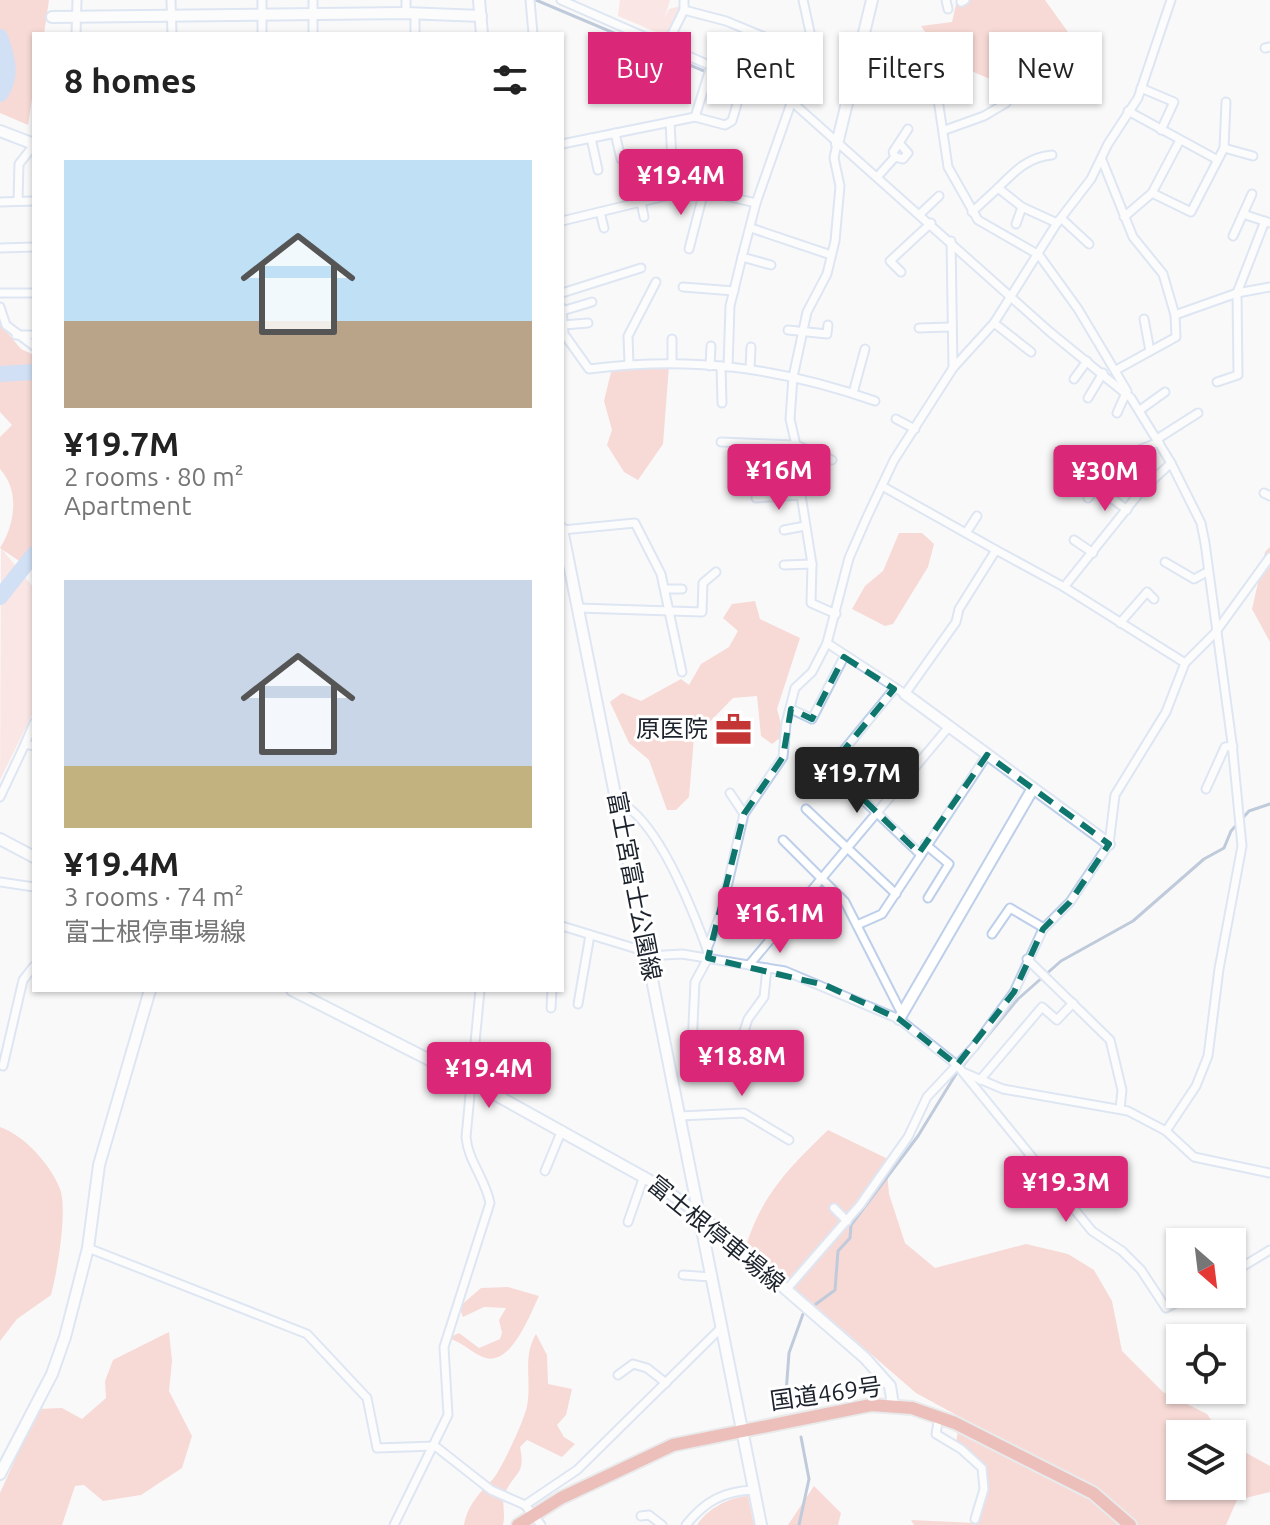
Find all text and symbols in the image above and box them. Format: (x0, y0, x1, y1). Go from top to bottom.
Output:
chip: Buy (588, 32, 691, 104)
chip: Rent (707, 32, 823, 104)
chip: Filters (839, 32, 973, 104)
chip: New (989, 32, 1102, 104)
icon: filters (488, 58, 532, 102)
text: 8 homes (64, 61, 197, 99)
pin: ¥19.4M (616, 149, 746, 217)
text: ¥19.4M (637, 160, 725, 189)
icon: home (226, 212, 370, 356)
text: ¥19.7M (64, 424, 179, 462)
pin: ¥16M (732, 444, 826, 512)
pin: ¥30M (1058, 445, 1152, 513)
text: ¥16M (745, 455, 813, 484)
text: ¥30M (1071, 456, 1139, 485)
text: 2 rooms · 80 m² (64, 462, 244, 491)
text: Apartment (64, 491, 191, 520)
icon: home (226, 632, 370, 776)
office icon: 原医院 (715, 710, 753, 748)
place label: 原医院 (636, 715, 708, 742)
pin: ¥19.7M (792, 747, 922, 815)
text: ¥19.7M (813, 758, 901, 787)
street label: 富士宮富士公園線 (603, 789, 666, 983)
text: ¥19.4M (64, 844, 179, 882)
text: 3 rooms · 74 m² (64, 882, 244, 911)
pin: ¥16.1M (715, 887, 845, 955)
text: ¥16.1M (736, 898, 824, 927)
text: 富士根停車場線 (64, 917, 246, 946)
pin: ¥18.8M (677, 1030, 807, 1098)
text: ¥18.8M (698, 1041, 786, 1070)
pin: ¥19.4M (424, 1042, 554, 1110)
text: ¥19.4M (445, 1053, 533, 1082)
pin: ¥19.3M (1001, 1156, 1131, 1224)
text: ¥19.3M (1022, 1167, 1110, 1196)
street label: 富士根停車場線 (643, 1170, 790, 1297)
north arrow (1166, 1228, 1246, 1308)
map controls (1166, 1228, 1246, 1500)
button: locate (1166, 1324, 1246, 1404)
street label: 国道469号 (768, 1372, 884, 1415)
button: layers (1166, 1420, 1246, 1500)

